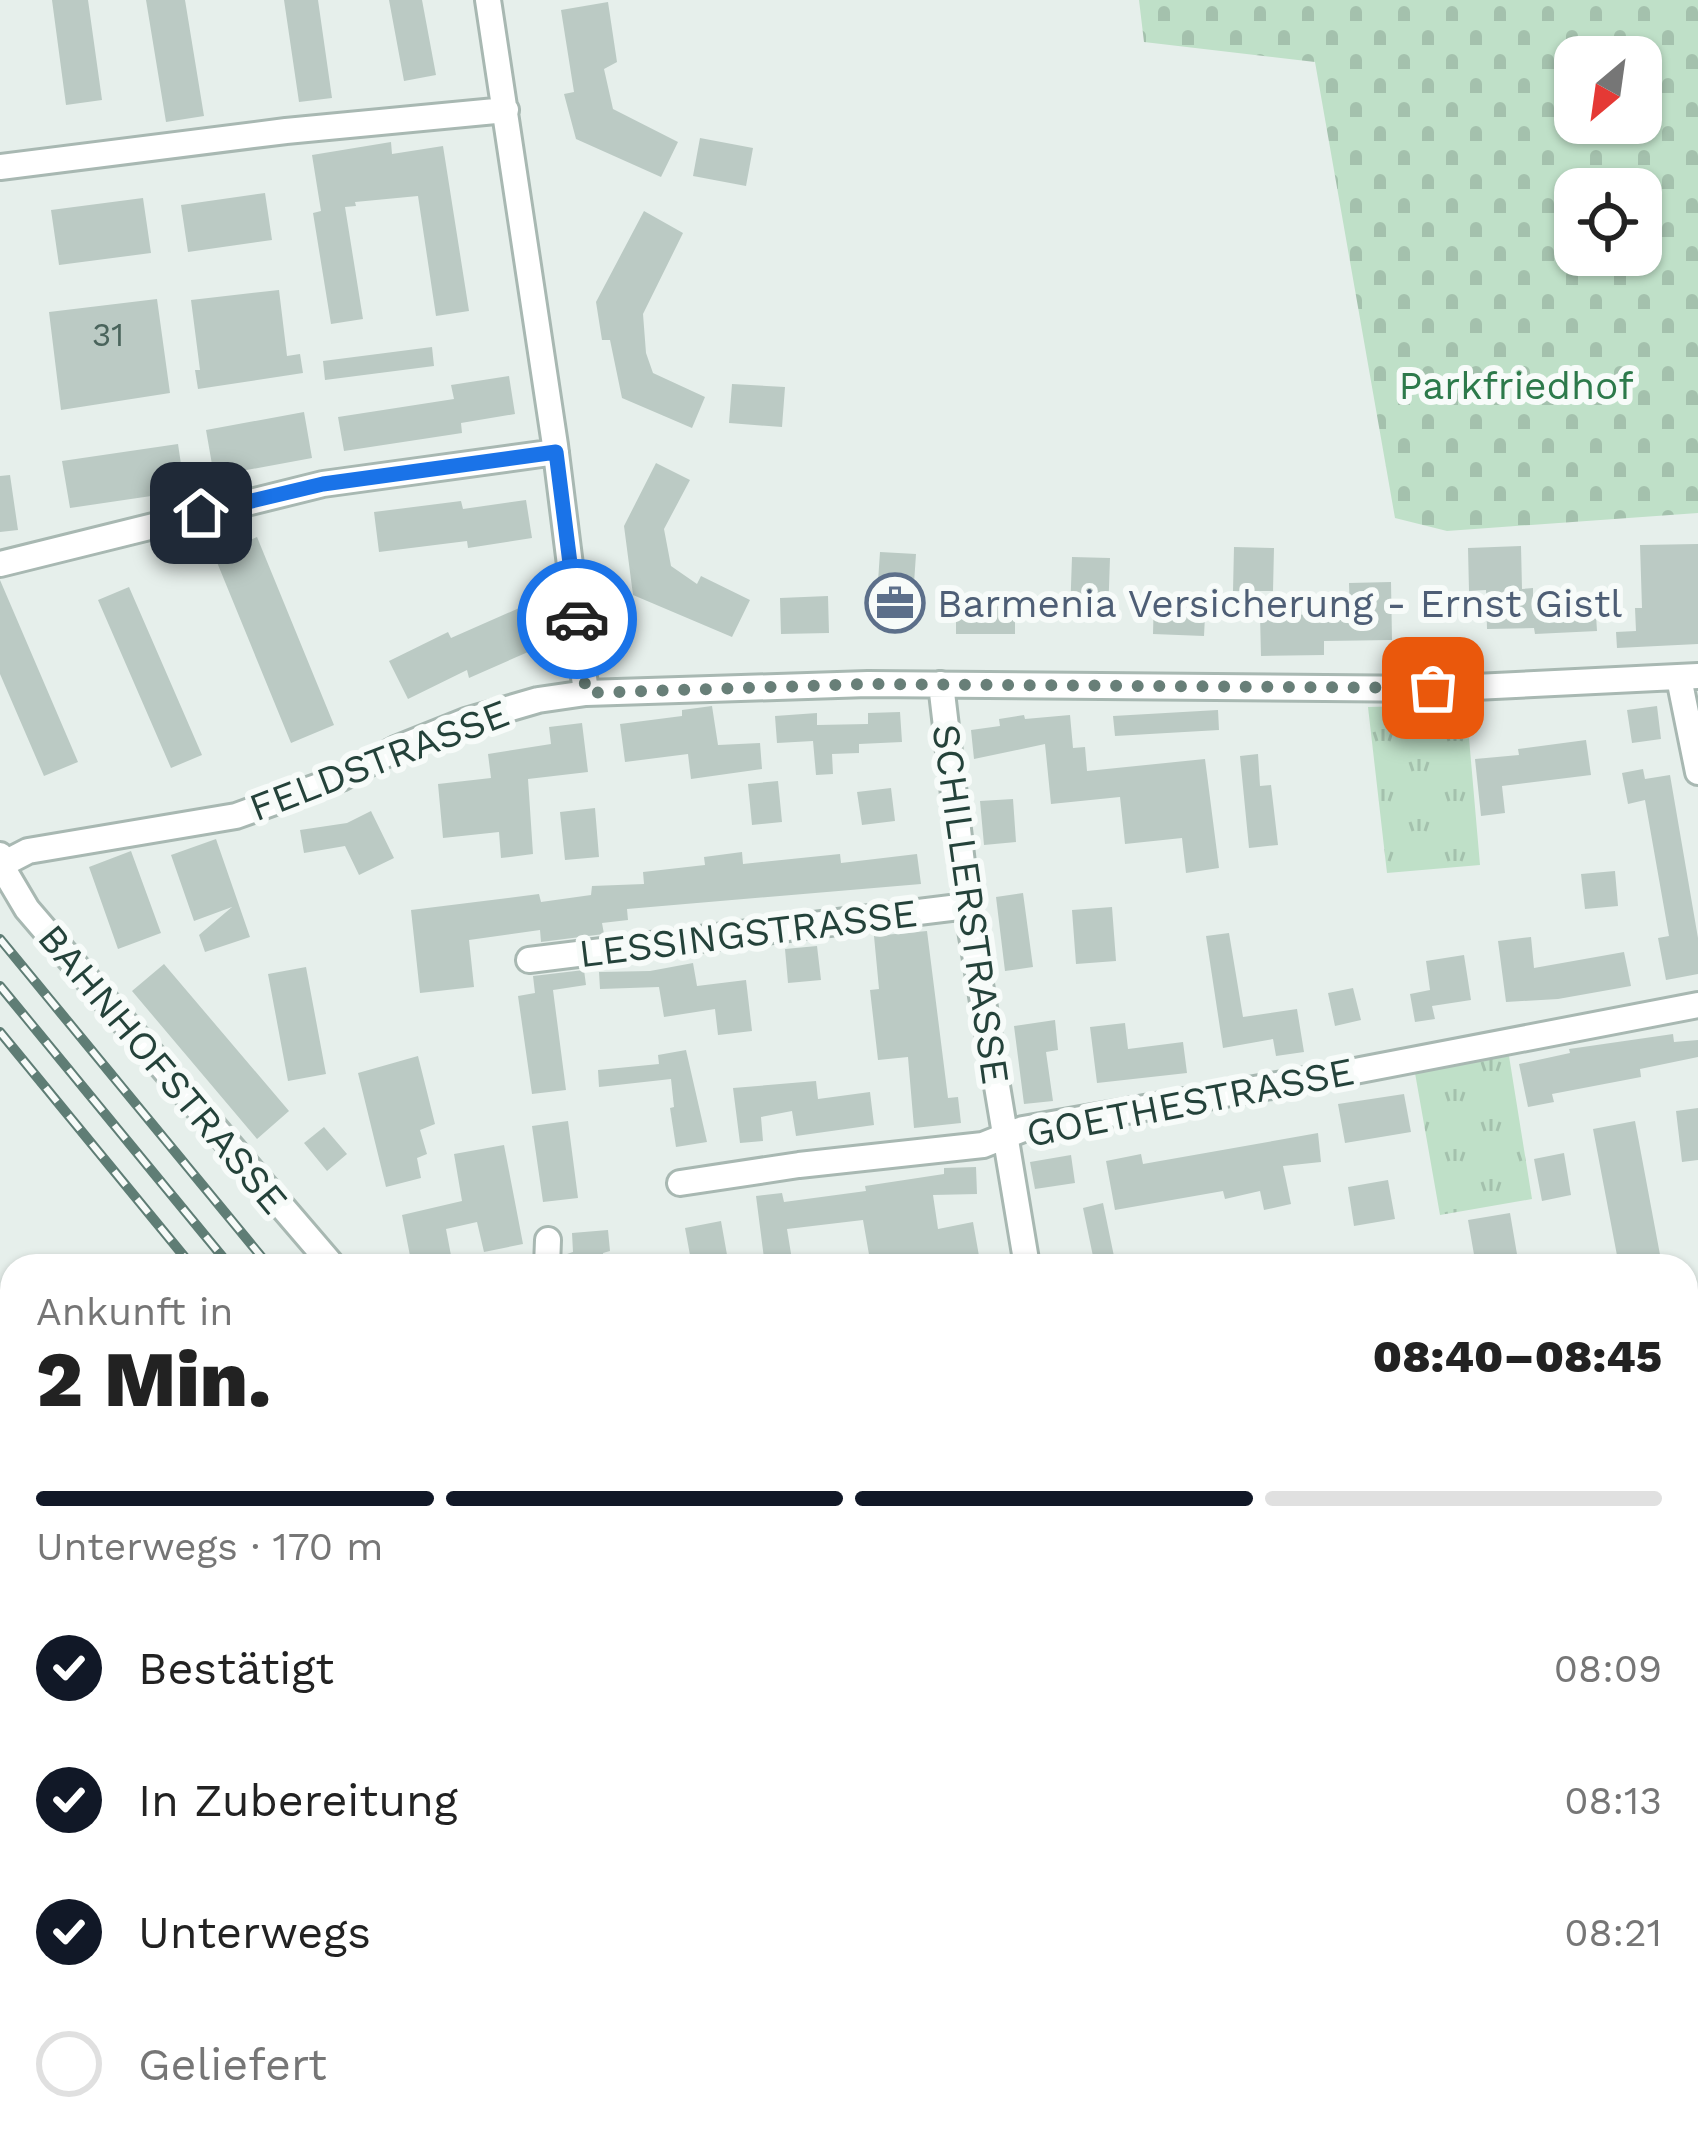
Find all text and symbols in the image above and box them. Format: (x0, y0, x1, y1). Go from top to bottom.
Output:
north arrow (1554, 36, 1662, 144)
map controls (1554, 36, 1662, 276)
button: locate (1554, 168, 1662, 276)
house number: 31 (92, 315, 124, 354)
park label: Parkfriedhof (1399, 363, 1633, 408)
pin (150, 462, 252, 564)
icon: home (168, 480, 234, 546)
courier (517, 559, 637, 679)
office icon: Barmenia Versicherung - Ernst Gistl (864, 572, 926, 634)
place label: Barmenia Versicherung - Ernst Gistl (937, 581, 1622, 626)
icon: car (544, 586, 610, 652)
pin (1382, 637, 1484, 739)
icon: bag (1400, 655, 1466, 721)
street label: FELDSTRASSE (243, 690, 515, 830)
street label: SCHILLERSTRASSE (923, 721, 1019, 1087)
street label: LESSINGSTRASSE (576, 890, 920, 976)
street label: BAHNHOFSTRASSE (29, 915, 297, 1223)
street label: GOETHESTRASSE (1022, 1048, 1358, 1156)
text: Ankunft in (36, 1289, 233, 1334)
text: 08:40–08:45 (1373, 1330, 1662, 1383)
text: 2 Min. (36, 1333, 271, 1425)
text: Unterwegs · 170 m (36, 1524, 384, 1569)
icon: check (36, 1635, 102, 1701)
text: Bestätigt (138, 1642, 334, 1695)
text: 08:09 (1554, 1646, 1662, 1691)
icon: check (36, 1767, 102, 1833)
text: In Zubereitung (138, 1774, 458, 1827)
text: 08:13 (1564, 1778, 1662, 1823)
icon: check (36, 1899, 102, 1965)
text: Unterwegs (138, 1906, 371, 1959)
text: 08:21 (1564, 1910, 1662, 1955)
text: Geliefert (138, 2038, 327, 2091)

